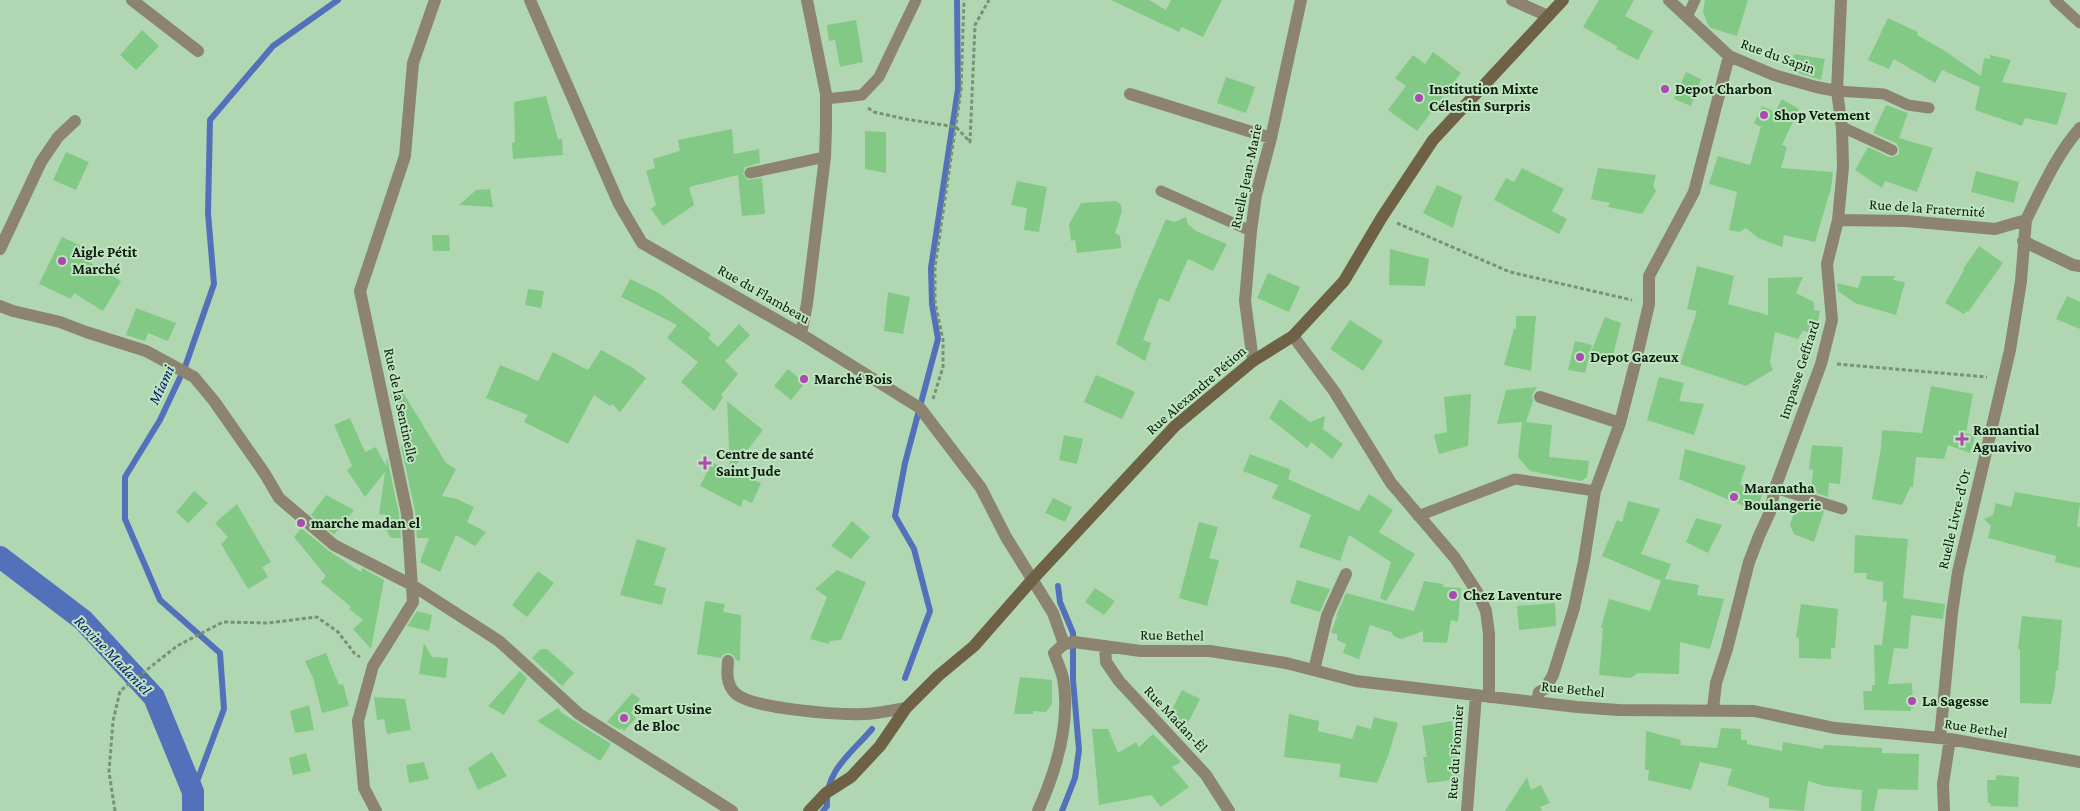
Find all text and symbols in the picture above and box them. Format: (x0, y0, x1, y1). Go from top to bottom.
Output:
street label: Rue du Sapin (1738, 35, 1817, 78)
place label: Institution Mixte Célestin Surpris (1429, 81, 1539, 114)
place label: Depot Charbon (1675, 81, 1773, 97)
marker: Depot Charbon (1659, 83, 1671, 95)
marker: Institution Mixte Célestin Surpris (1413, 92, 1425, 104)
place label: Shop Vetement (1774, 107, 1871, 123)
marker: Shop Vetement (1758, 109, 1770, 121)
street label: Ruelle Jean-Marie (1227, 122, 1266, 230)
street label: Rue de la Fraternité (1869, 196, 1986, 220)
place label: Aigle Pétit Marché (71, 244, 138, 277)
marker: Aigle Pétit Marché (56, 255, 68, 267)
street label: Rue du Flambeau (715, 261, 813, 327)
street label: Impasse Geffrard (1776, 319, 1823, 421)
street label: Rue Alexandre Pétion (1143, 342, 1249, 438)
street label: Rue de la Sentinelle (381, 347, 421, 464)
place label: Depot Gazeux (1590, 349, 1679, 365)
marker: Depot Gazeux (1574, 351, 1586, 363)
water label: Miami (144, 362, 178, 408)
place label: Marché Bois (814, 371, 892, 387)
marker: Marché Bois (798, 373, 810, 385)
place label: Ramantial Aguavivo (1972, 422, 2040, 455)
marker: Ramantial Aguavivo (1955, 432, 1969, 446)
place label: Centre de santé Saint Jude (716, 446, 814, 479)
marker: Centre de santé Saint Jude (698, 456, 712, 470)
street label: Ruelle Livre-d'Or (1935, 467, 1973, 571)
place label: Maranatha Boulangerie (1744, 480, 1821, 513)
marker: Maranatha Boulangerie (1728, 491, 1740, 503)
place label: marche madan el (311, 515, 421, 531)
marker: marche madan el (295, 517, 307, 529)
place label: Chez Laventure (1463, 587, 1562, 603)
marker: Chez Laventure (1447, 589, 1459, 601)
water label: Ravine Madaniel (71, 612, 156, 699)
street label: Rue Bethel (1140, 626, 1204, 644)
street label: Rue Bethel (1540, 678, 1606, 700)
street label: Rue Madan-Èl (1141, 682, 1211, 756)
place label: La Sagesse (1922, 693, 1989, 709)
marker: La Sagesse (1906, 695, 1918, 707)
place label: Smart Usine de Bloc (634, 701, 712, 734)
street label: Rue du Pionnier (1444, 703, 1466, 800)
marker: Smart Usine de Bloc (618, 712, 630, 724)
street label: Rue Bethel (1943, 715, 2009, 741)

